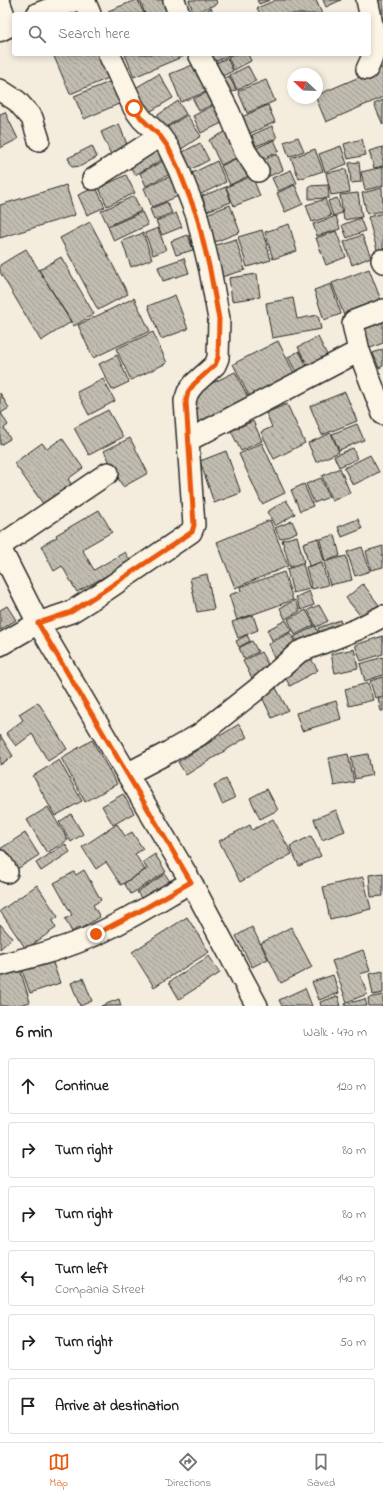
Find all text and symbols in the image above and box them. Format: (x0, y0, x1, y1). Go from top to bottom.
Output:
search box (12, 12, 371, 56)
icon: search (26, 23, 48, 45)
text: Search here (58, 23, 130, 45)
north arrow (287, 68, 323, 104)
route start (125, 99, 143, 117)
route end (87, 925, 105, 943)
text: 6 min (16, 1020, 52, 1045)
text: Walk · 470 m (303, 1023, 367, 1042)
icon: ahead (17, 1075, 39, 1097)
text: Continue (55, 1075, 109, 1097)
text: 120 m (336, 1077, 366, 1096)
icon: right (17, 1139, 39, 1161)
text: Turn right (55, 1139, 113, 1161)
text: 80 m (342, 1141, 366, 1160)
icon: right (17, 1203, 39, 1225)
text: Turn right (55, 1203, 113, 1225)
text: 80 m (342, 1205, 366, 1224)
text: Turn left (55, 1258, 108, 1280)
icon: left (17, 1267, 39, 1289)
text: 140 m (338, 1269, 366, 1288)
text: Compania Street (55, 1280, 145, 1299)
icon: right (17, 1331, 39, 1353)
text: Turn right (55, 1331, 113, 1353)
text: 50 m (340, 1333, 366, 1352)
icon: arrive (17, 1395, 39, 1417)
text: Arrive at destination (55, 1395, 179, 1417)
tab: Map (48, 1451, 70, 1491)
tab: Directions (165, 1451, 211, 1491)
tab: Saved (307, 1451, 335, 1491)

